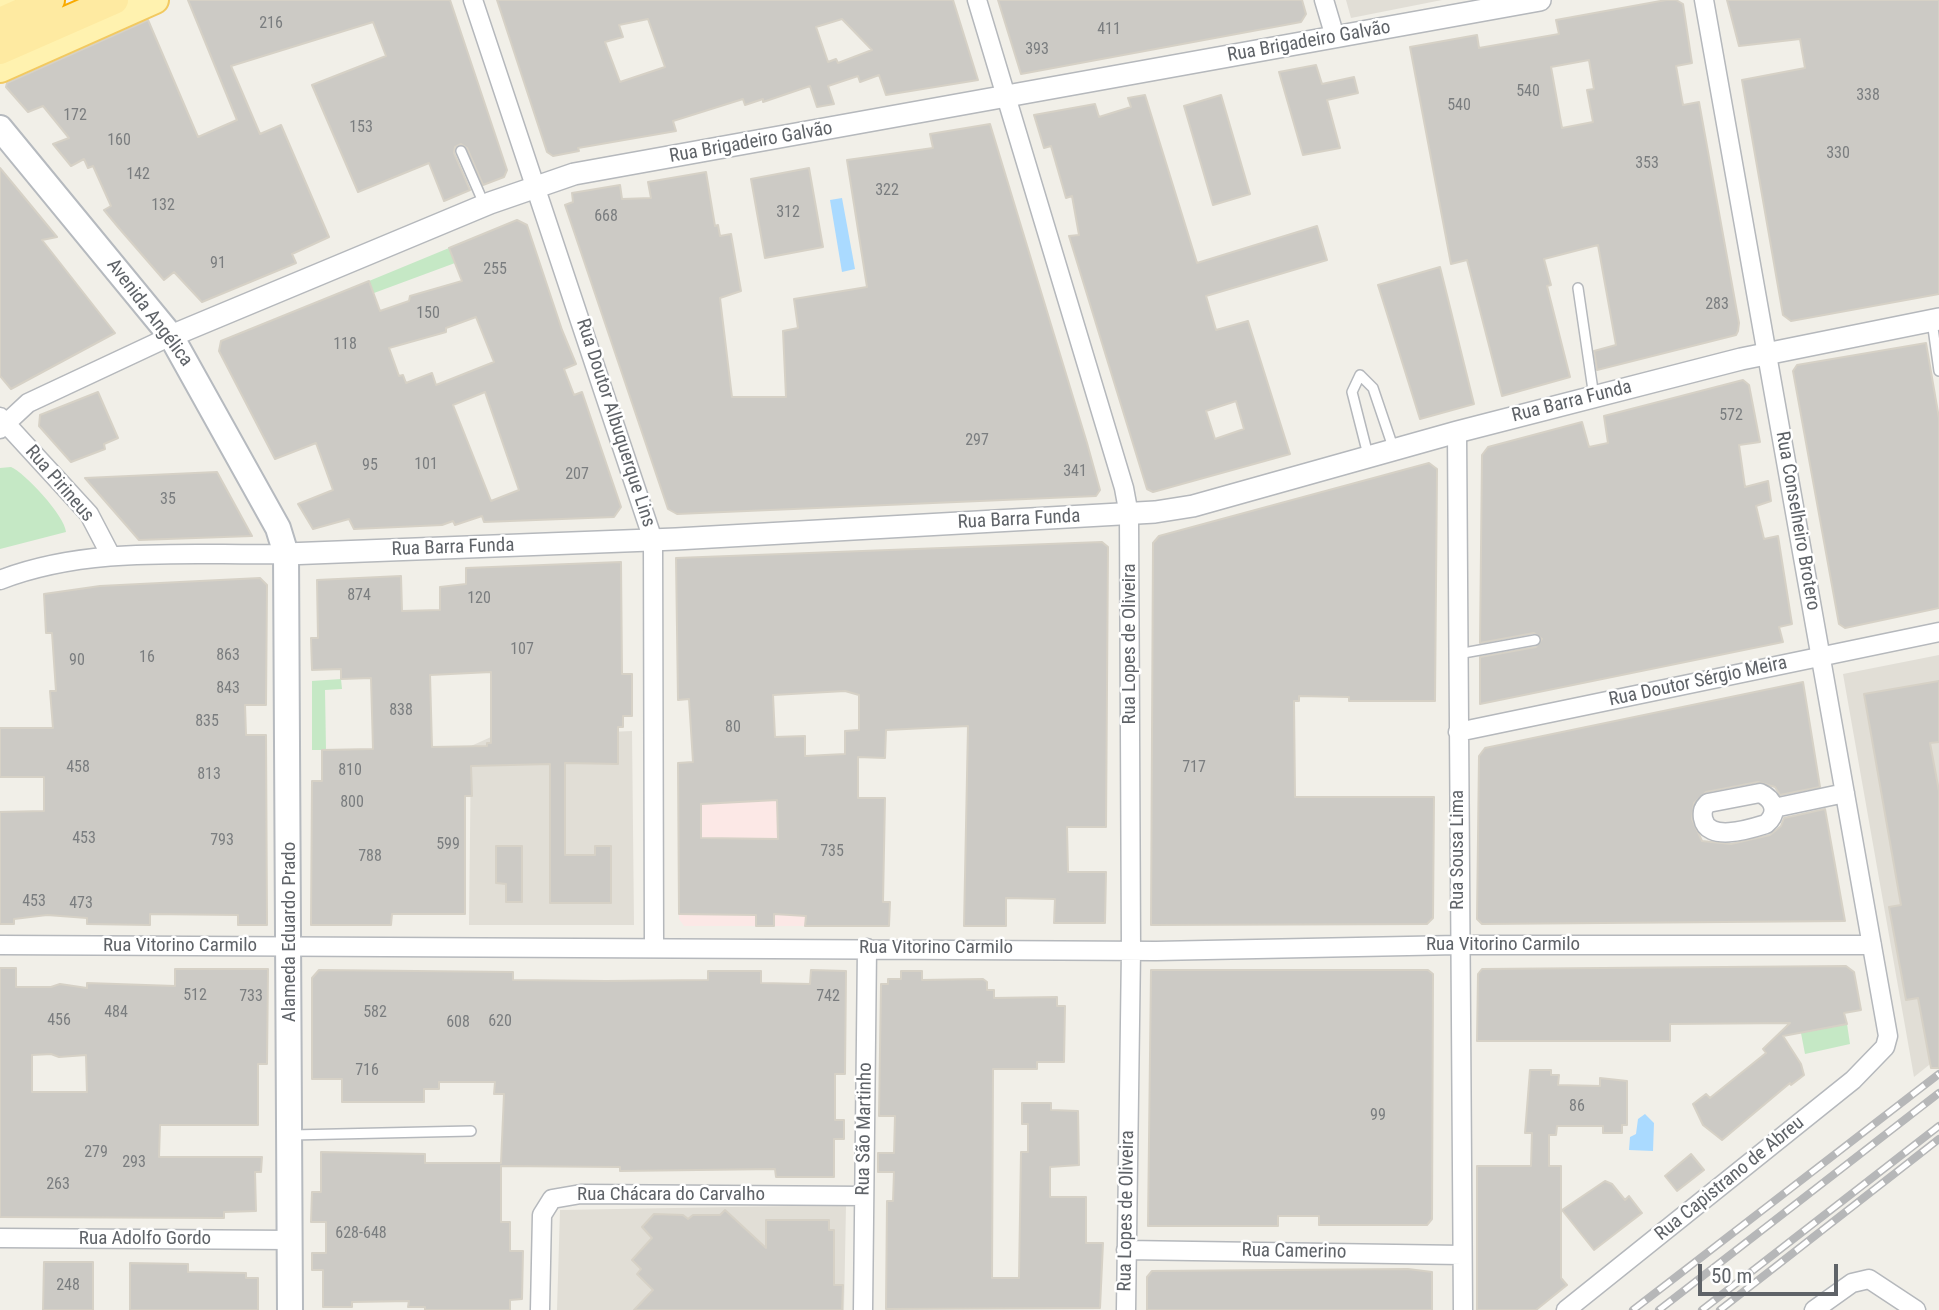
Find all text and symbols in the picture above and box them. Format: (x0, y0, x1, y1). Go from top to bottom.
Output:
house number: 216 (259, 14, 283, 34)
street label: Rua Brigadeiro Galvão (1226, 16, 1392, 68)
house number: 411 (1097, 20, 1121, 40)
house number: 393 (1025, 40, 1049, 60)
house number: 540 (1516, 82, 1540, 102)
house number: 338 (1856, 86, 1880, 106)
house number: 540 (1447, 96, 1471, 116)
house number: 172 (63, 106, 87, 126)
street label: Rua Brigadeiro Galvão (668, 117, 834, 169)
house number: 153 (349, 118, 373, 138)
house number: 160 (107, 131, 131, 151)
house number: 330 (1826, 144, 1850, 164)
house number: 353 (1635, 154, 1659, 174)
house number: 142 (126, 165, 150, 185)
house number: 322 (875, 181, 899, 201)
house number: 132 (151, 196, 175, 216)
house number: 312 (776, 203, 800, 223)
house number: 668 (594, 207, 618, 227)
house number: 91 (210, 254, 226, 274)
street label: Avenida Angélica (101, 255, 197, 371)
house number: 255 (483, 260, 507, 280)
house number: 283 (1705, 295, 1729, 315)
house number: 150 (416, 304, 440, 324)
street label: Rua Doutor Albuquerque Lins (571, 316, 659, 530)
house number: 118 (333, 335, 357, 355)
street label: Rua Barra Funda (1510, 376, 1634, 428)
house number: 572 (1719, 406, 1743, 426)
street label: Rua Conselheiro Brotero (1770, 430, 1824, 612)
house number: 297 (965, 431, 989, 451)
street label: Rua Pirineus (20, 441, 98, 527)
house number: 101 (414, 455, 438, 475)
house number: 95 (362, 456, 378, 476)
house number: 341 (1063, 462, 1087, 482)
house number: 207 (565, 465, 589, 485)
house number: 35 (160, 490, 176, 510)
street label: Rua Barra Funda (957, 505, 1081, 535)
street label: Rua Barra Funda (391, 534, 515, 562)
street label: Rua Lopes de Oliveira (1119, 563, 1141, 725)
house number: 874 (347, 586, 371, 606)
house number: 120 (467, 589, 491, 609)
house number: 107 (510, 640, 534, 660)
house number: 863 (216, 646, 240, 666)
house number: 16 (139, 648, 155, 668)
house number: 90 (69, 651, 85, 671)
street label: Rua Doutor Sérgio Meira (1607, 652, 1789, 712)
house number: 843 (216, 679, 240, 699)
house number: 838 (389, 701, 413, 721)
house number: 835 (195, 712, 219, 732)
house number: 80 (725, 718, 741, 738)
house number: 458 (66, 758, 90, 778)
house number: 717 (1182, 758, 1206, 778)
house number: 810 (338, 761, 362, 781)
house number: 813 (197, 765, 221, 785)
street label: Rua Sousa Lima (1447, 790, 1469, 910)
house number: 800 (340, 793, 364, 813)
house number: 453 (72, 829, 96, 849)
house number: 793 (210, 831, 234, 851)
house number: 599 (436, 835, 460, 855)
street label: Alameda Eduardo Prado (279, 842, 301, 1022)
house number: 735 (820, 842, 844, 862)
house number: 788 (358, 847, 382, 867)
house number: 453 (22, 892, 46, 912)
house number: 473 (69, 894, 93, 914)
street label: Rua Vitorino Carmilo (1426, 934, 1580, 956)
street label: Rua Vitorino Carmilo (103, 935, 257, 957)
street label: Rua Vitorino Carmilo (859, 937, 1013, 959)
house number: 512 (183, 986, 207, 1006)
house number: 733 (239, 987, 263, 1007)
house number: 742 (816, 987, 840, 1007)
house number: 484 (104, 1003, 128, 1023)
house number: 582 (363, 1003, 387, 1023)
house number: 456 (47, 1011, 71, 1031)
house number: 620 (488, 1012, 512, 1032)
house number: 608 (446, 1013, 470, 1033)
house number: 716 (355, 1061, 379, 1081)
street label: Rua São Martinho (852, 1062, 878, 1196)
house number: 86 (1569, 1097, 1585, 1117)
house number: 99 (1370, 1106, 1386, 1126)
street label: Rua Capistrano de Abreu (1651, 1112, 1809, 1246)
street label: Rua Lopes de Oliveira (1114, 1130, 1140, 1292)
house number: 279 (84, 1143, 108, 1163)
house number: 293 (122, 1153, 146, 1173)
house number: 263 (46, 1175, 70, 1195)
street label: Rua Chácara do Carvalho (577, 1184, 765, 1206)
house number: 628-648 (335, 1224, 387, 1244)
street label: Rua Adolfo Gordo (79, 1228, 211, 1250)
street label: Rua Camerino (1241, 1240, 1347, 1264)
scale bar (1701, 1250, 1841, 1294)
text: 50 m (1711, 1264, 1752, 1288)
house number: 248 (56, 1276, 80, 1296)

